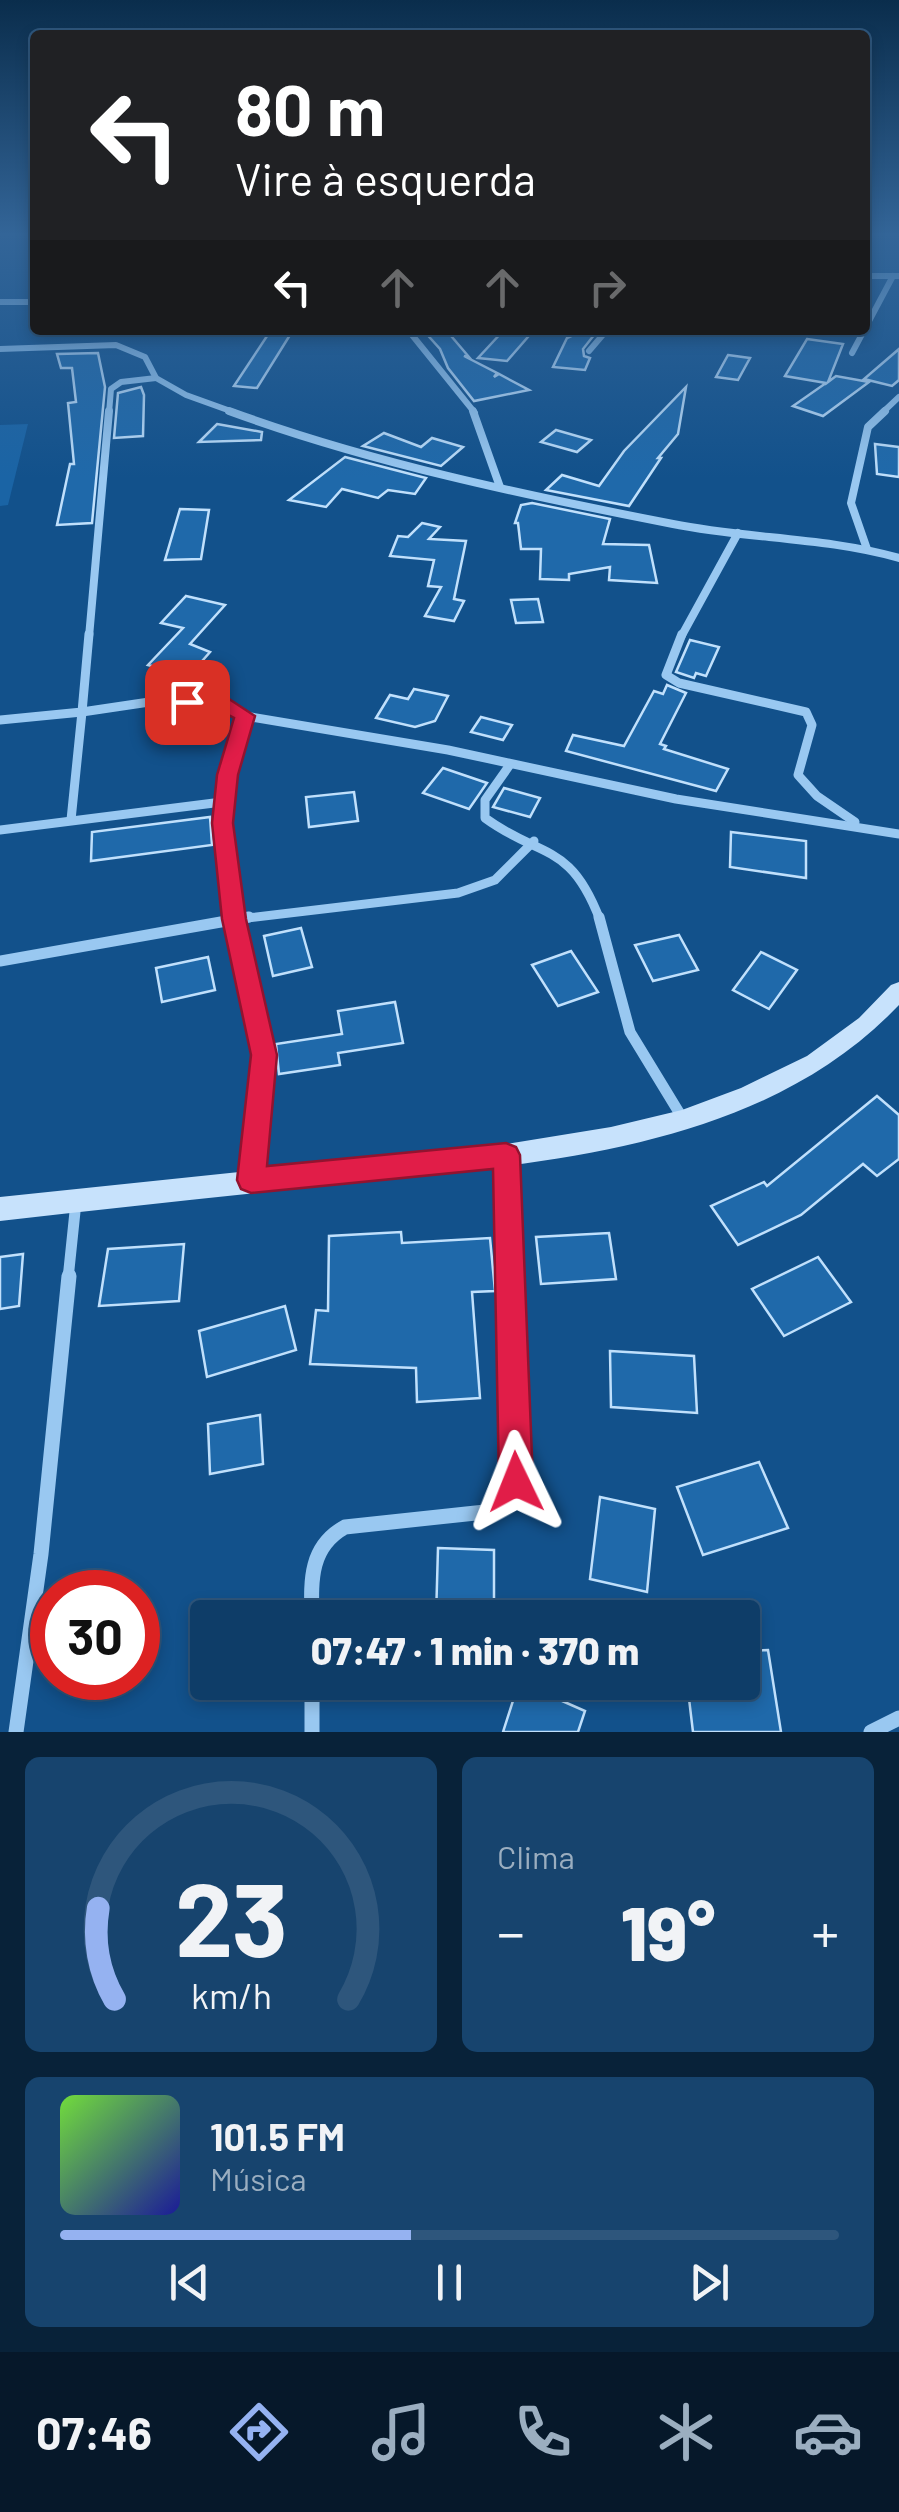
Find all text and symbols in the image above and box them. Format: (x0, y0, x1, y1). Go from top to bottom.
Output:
text: 80 m (235, 66, 385, 150)
icon: left (70, 70, 200, 200)
text: Vire à esquerda (235, 151, 536, 205)
icon: left (265, 260, 320, 315)
icon: ahead (370, 260, 425, 315)
icon: ahead (475, 260, 530, 315)
icon: right (580, 260, 635, 315)
pin (145, 660, 230, 745)
icon: arrive (160, 675, 215, 730)
position arrow (464, 1430, 568, 1534)
speed limit sign: 30 (30, 1570, 160, 1700)
text: 07:47 · 1 min · 370 m (311, 1627, 639, 1673)
text: Clima (497, 1837, 575, 1875)
text: 23 (175, 1853, 287, 1978)
text: 19° (621, 1886, 715, 1976)
text: − (497, 1898, 525, 1964)
text: + (811, 1898, 839, 1964)
text: km/h (191, 1973, 271, 2016)
text: 101.5 FM (210, 2113, 345, 2159)
text: Música (210, 2159, 307, 2197)
icon: previous (162, 2255, 217, 2310)
icon: pause (422, 2255, 477, 2310)
icon: next (682, 2255, 737, 2310)
icon: directions (224, 2397, 294, 2467)
icon: music (366, 2397, 436, 2467)
icon: phone (508, 2397, 578, 2467)
icon: climate (651, 2397, 721, 2467)
icon: car (793, 2397, 863, 2467)
text: 07:46 (36, 2405, 152, 2459)

